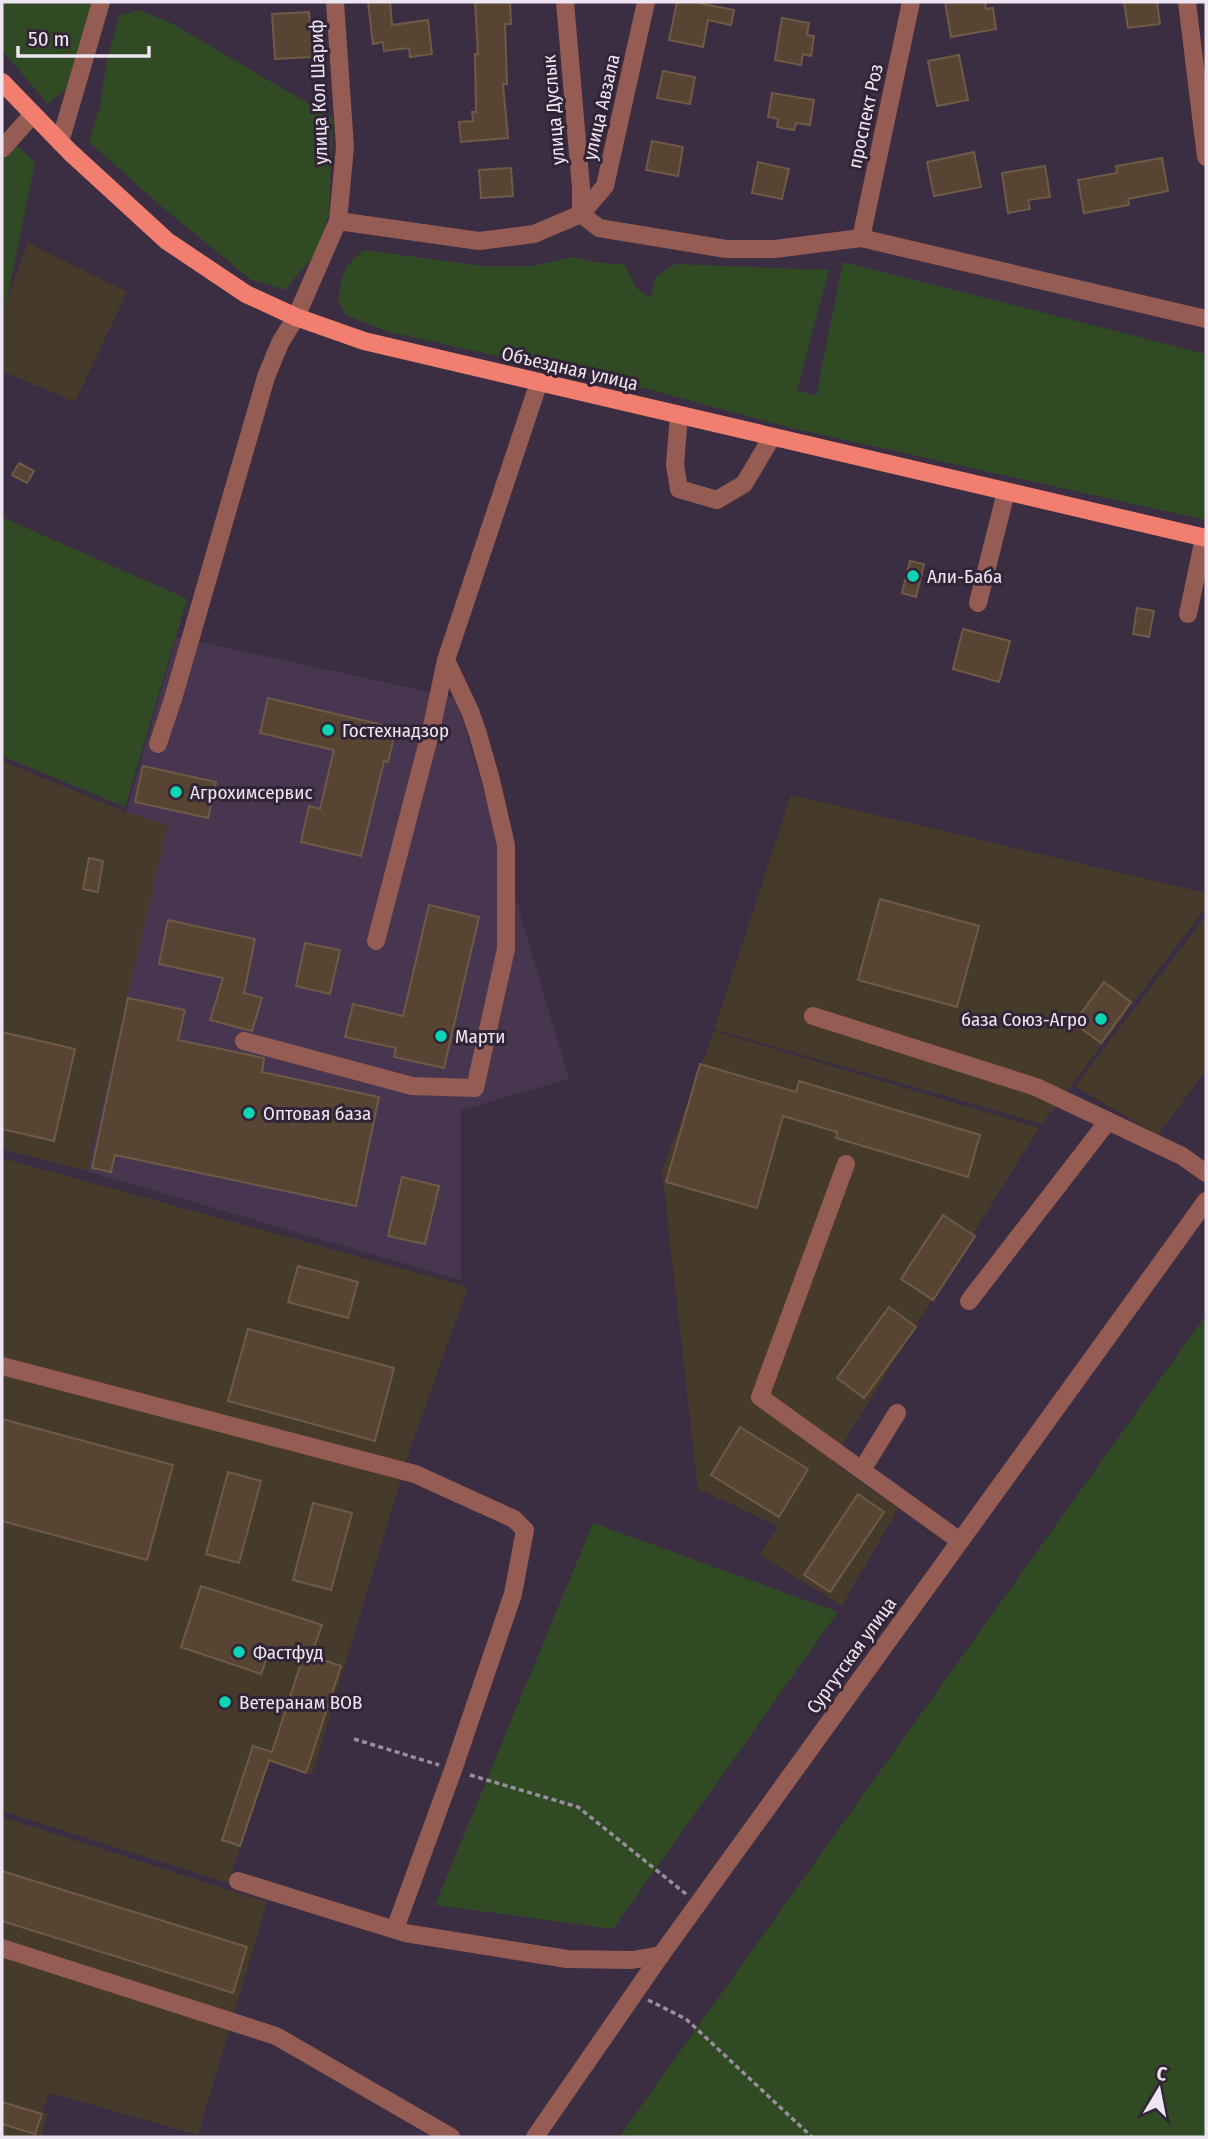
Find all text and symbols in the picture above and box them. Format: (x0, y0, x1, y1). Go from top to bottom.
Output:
scale bar (18, 14, 149, 58)
street label: улица Кол Шариф (304, 19, 333, 165)
text: 50 m (28, 26, 70, 52)
street label: улица Авзала (578, 52, 625, 162)
street label: улица Дуслык (537, 54, 570, 166)
street label: проспект Роз (843, 62, 888, 170)
street label: Объездная улица (499, 342, 640, 395)
place label: Али-Баба (927, 565, 1002, 588)
marker: Али-Баба (905, 568, 921, 584)
place label: Гостехнадзор (342, 719, 449, 742)
marker: Гостехнадзор (320, 722, 336, 738)
place label: Агрохимсервис (190, 781, 313, 804)
marker: Агрохимсервис (168, 784, 184, 800)
place label: база Союз-Агро (961, 1008, 1087, 1031)
marker: база Союз-Агро (1093, 1011, 1109, 1027)
place label: Марти (455, 1025, 505, 1048)
marker: Марти (433, 1028, 449, 1044)
place label: Оптовая база (263, 1102, 371, 1125)
marker: Оптовая база (241, 1105, 257, 1121)
street label: Сургутская улица (802, 1593, 901, 1718)
place label: Фастфуд (253, 1641, 323, 1664)
marker: Фастфуд (231, 1644, 247, 1660)
place label: Ветеранам ВОВ (239, 1691, 362, 1714)
marker: Ветеранам ВОВ (217, 1694, 233, 1710)
north arrow (1124, 2055, 1194, 2125)
text: С (1155, 2062, 1169, 2086)

